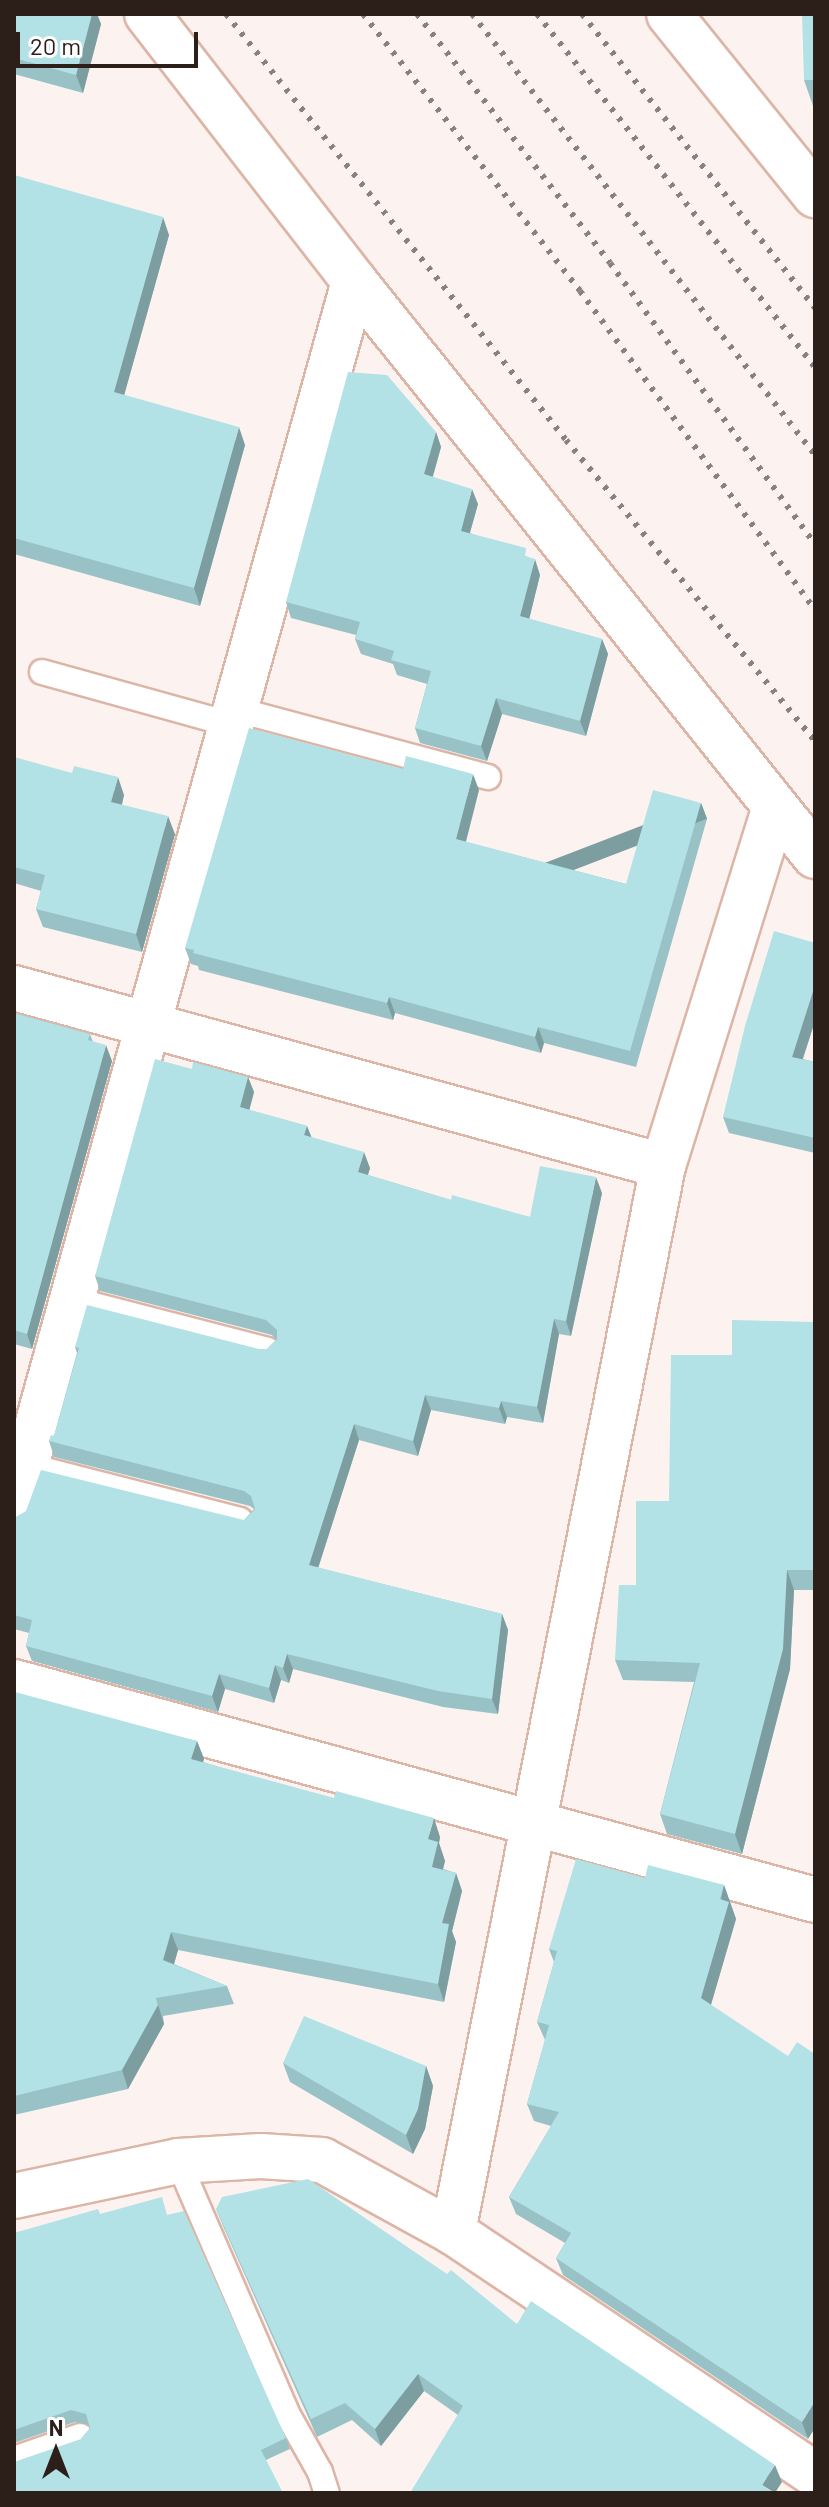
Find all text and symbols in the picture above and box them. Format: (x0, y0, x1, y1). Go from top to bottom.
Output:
scale bar (20, 16, 202, 66)
text: 20 m (30, 31, 81, 60)
north arrow (16, 2411, 96, 2491)
text: N (49, 2414, 63, 2440)

